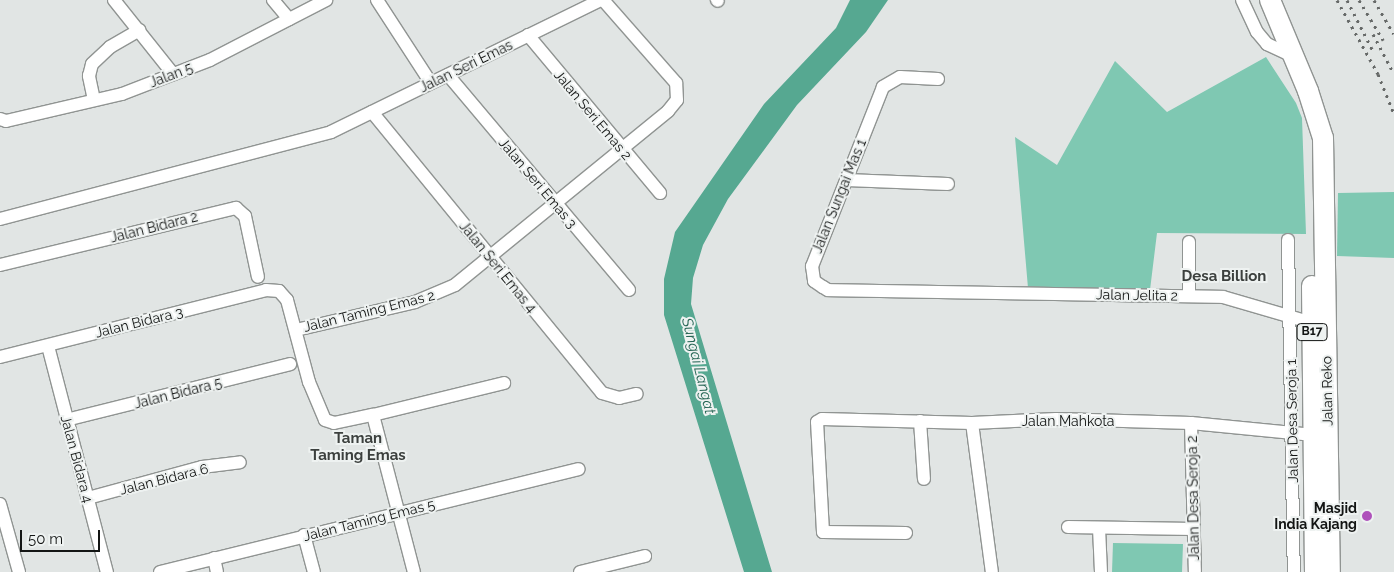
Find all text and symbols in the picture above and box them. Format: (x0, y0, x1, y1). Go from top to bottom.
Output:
street label: Jalan Seri Emas (417, 36, 515, 96)
street label: Jalan 5 (147, 59, 195, 91)
street label: Jalan Seri Emas 2 (550, 67, 636, 163)
street label: Jalan Seri Emas 3 (495, 135, 581, 231)
street label: Jalan Sungai Mas 1 (808, 137, 870, 255)
street label: Jalan Bidara 2 (109, 208, 199, 246)
street label: Jalan Seri Emas 4 (456, 218, 540, 316)
district label: Desa Billion (1182, 268, 1266, 286)
street label: Jalan Jelita 2 (1096, 286, 1178, 304)
street label: Jalan Taming Emas 2 (301, 287, 437, 335)
street label: Jalan Bidara 3 (93, 303, 185, 341)
water label: Sungai Langat (677, 316, 719, 416)
road number: B17 (1296, 322, 1328, 342)
street label: Jalan Reko (1318, 356, 1336, 426)
street label: Jalan Desa Seroja 1 (1283, 359, 1301, 483)
street label: Jalan Bidara 5 (132, 374, 224, 412)
street label: Jalan Bidara 4 (57, 413, 97, 505)
street label: Jalan Mahkota (1021, 413, 1115, 429)
district label: Taman Taming Emas (310, 429, 406, 464)
street label: Jalan Desa Seroja 2 (1184, 435, 1202, 561)
street label: Jalan Bidara 6 (118, 460, 210, 498)
street label: Jalan Taming Emas 5 (301, 495, 437, 545)
place label: Masjid India Kajang (1274, 500, 1357, 532)
marker: Masjid India Kajang (1361, 510, 1373, 522)
scale bar (22, 520, 102, 552)
text: 50 m (28, 530, 63, 548)

